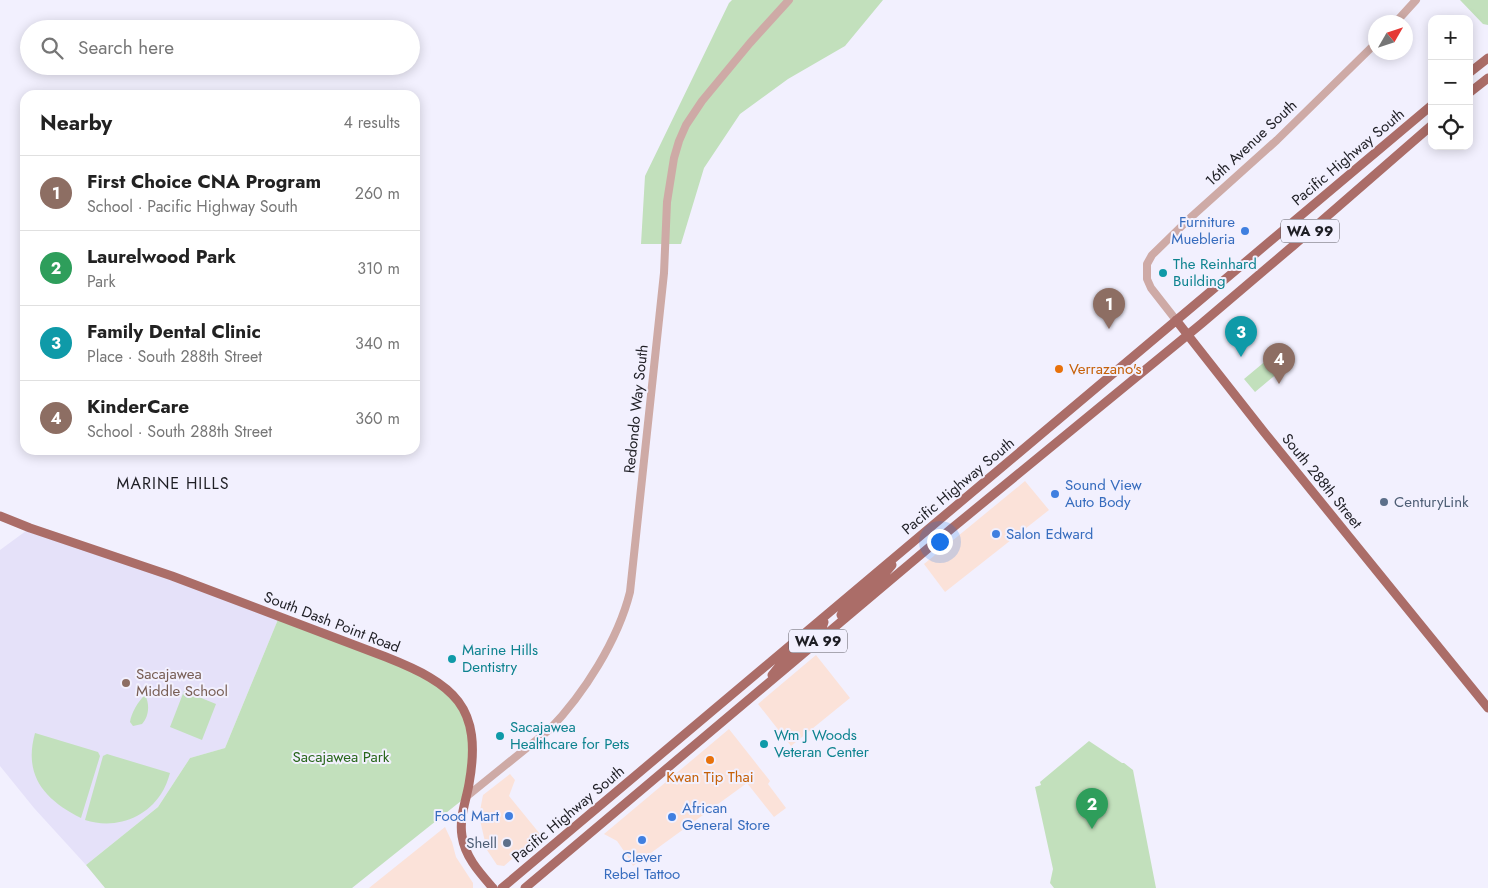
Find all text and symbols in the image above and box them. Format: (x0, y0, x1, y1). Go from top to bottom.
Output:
north arrow (1368, 15, 1413, 60)
map controls (1428, 15, 1473, 150)
button: + (1428, 15, 1473, 60)
search box (20, 20, 420, 75)
icon: search (38, 34, 66, 62)
text: Search here (78, 34, 174, 61)
button: − (1428, 60, 1473, 105)
street label: 16th Avenue South (1200, 95, 1302, 191)
street label: Pacific Highway South (1287, 103, 1409, 211)
button: locate (1428, 105, 1473, 150)
text: Nearby (40, 108, 112, 138)
text: 4 results (344, 111, 400, 134)
text: First Choice CNA Program (87, 168, 321, 195)
text: 1 (52, 182, 60, 205)
text: 260 m (355, 182, 400, 205)
text: School · Pacific Highway South (87, 195, 298, 218)
place label: Furniture Muebleria (1171, 211, 1235, 250)
road number: WA 99 (1281, 220, 1339, 242)
marker: Furniture Muebleria (1239, 225, 1251, 237)
text: Laurelwood Park (87, 243, 236, 270)
place label: The Reinhard Building (1173, 253, 1257, 292)
text: 2 (51, 257, 61, 280)
text: 310 m (357, 257, 400, 280)
marker: The Reinhard Building (1157, 267, 1169, 279)
text: Park (87, 270, 116, 293)
pin: 1 (1093, 288, 1125, 329)
pin: 3 (1225, 316, 1257, 357)
text: Family Dental Clinic (87, 318, 261, 345)
text: 3 (51, 332, 61, 355)
text: 340 m (355, 332, 400, 355)
pin: 4 (1263, 343, 1295, 384)
street label: Redondo Way South (618, 344, 654, 474)
text: Place · South 288th Street (87, 345, 262, 368)
place label: Verrazano's (1069, 358, 1141, 380)
marker: Verrazano's (1053, 363, 1065, 375)
text: KinderCare (87, 393, 189, 420)
text: 4 (50, 407, 62, 430)
text: 360 m (355, 407, 400, 430)
text: School · South 288th Street (87, 420, 272, 443)
street label: South 288th Street (1277, 429, 1368, 534)
street label: Pacific Highway South (897, 432, 1019, 540)
district label: MARINE HILLS (117, 472, 229, 495)
place label: Sound View Auto Body (1065, 474, 1143, 513)
marker: Sound View Auto Body (1049, 488, 1061, 500)
place label: CenturyLink (1394, 491, 1469, 513)
marker: CenturyLink (1378, 496, 1390, 508)
place label: Salon Edward (1006, 523, 1093, 545)
marker: Salon Edward (990, 528, 1002, 540)
your location (927, 529, 953, 555)
street label: South Dash Point Road (261, 586, 403, 658)
road number: WA 99 (789, 630, 847, 652)
place label: Marine Hills Dentistry (462, 639, 538, 678)
marker: Marine Hills Dentistry (446, 653, 458, 665)
place label: Sacajawea Middle School (136, 663, 228, 702)
marker: Sacajawea Middle School (120, 677, 132, 689)
place label: Sacajawea Healthcare for Pets (510, 716, 629, 755)
place label: Wm J Woods Veteran Center (774, 724, 870, 763)
marker: Sacajawea Healthcare for Pets (494, 730, 506, 742)
marker: Wm J Woods Veteran Center (758, 738, 770, 750)
park label: Sacajawea Park (293, 746, 390, 768)
marker: Kwan Tip Thai (704, 754, 716, 766)
street label: Pacific Highway South (507, 760, 629, 868)
place label: Kwan Tip Thai (666, 766, 754, 788)
pin: 2 (1076, 788, 1108, 829)
place label: African General Store (682, 797, 770, 836)
place label: Food Mart (434, 805, 499, 827)
marker: Food Mart (503, 810, 515, 822)
marker: African General Store (666, 811, 678, 823)
place label: Shell (466, 832, 497, 854)
marker: Clever Rebel Tattoo (636, 834, 648, 846)
marker: Shell (501, 837, 513, 849)
place label: Clever Rebel Tattoo (604, 846, 680, 885)

